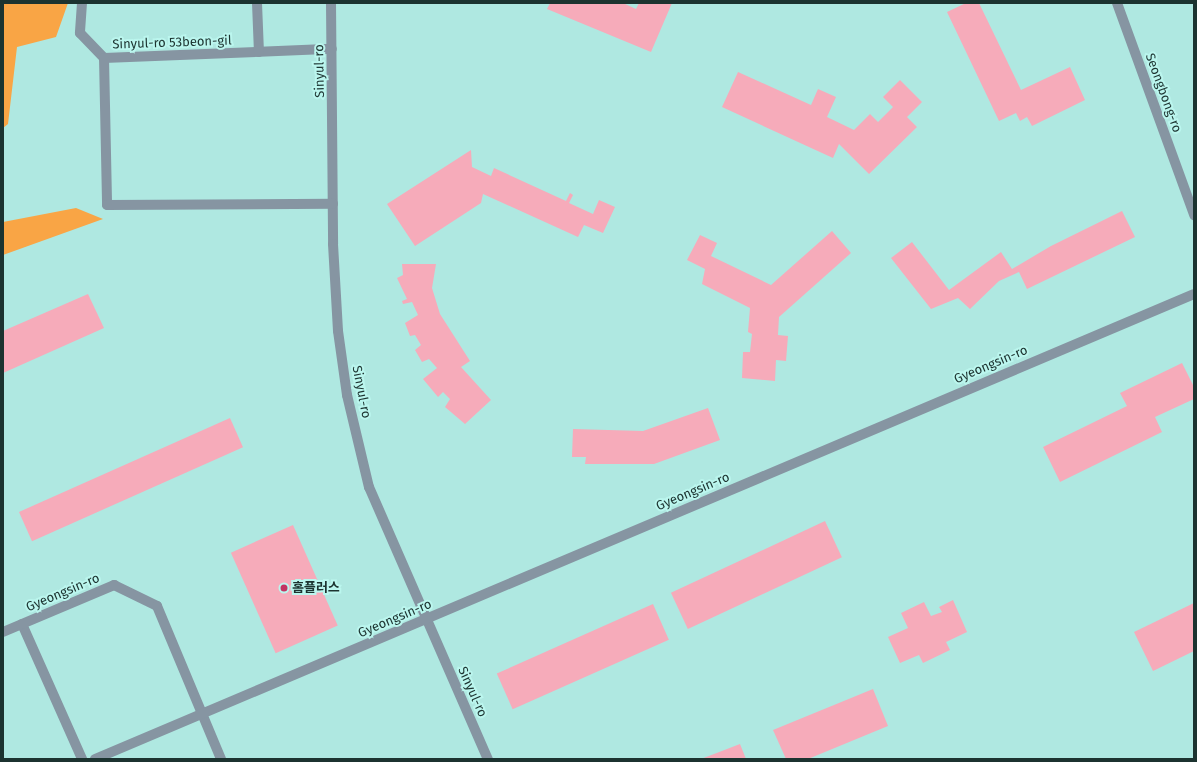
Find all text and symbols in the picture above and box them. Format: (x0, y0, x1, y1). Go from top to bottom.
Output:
street label: Sinyul-ro 53beon-gil (112, 33, 232, 53)
street label: Sinyul-ro (312, 44, 328, 98)
street label: Seongbong-ro (1141, 51, 1185, 135)
street label: Gyeongsin-ro (952, 343, 1030, 387)
street label: Sinyul-ro (348, 364, 374, 420)
street label: Gyeongsin-ro (654, 470, 732, 514)
street label: Gyeongsin-ro (24, 571, 102, 615)
place label: 홈플러스 (292, 580, 340, 596)
marker: 홈플러스 (279, 583, 289, 593)
street label: Gyeongsin-ro (356, 597, 434, 641)
street label: Sinyul-ro (454, 664, 490, 720)

